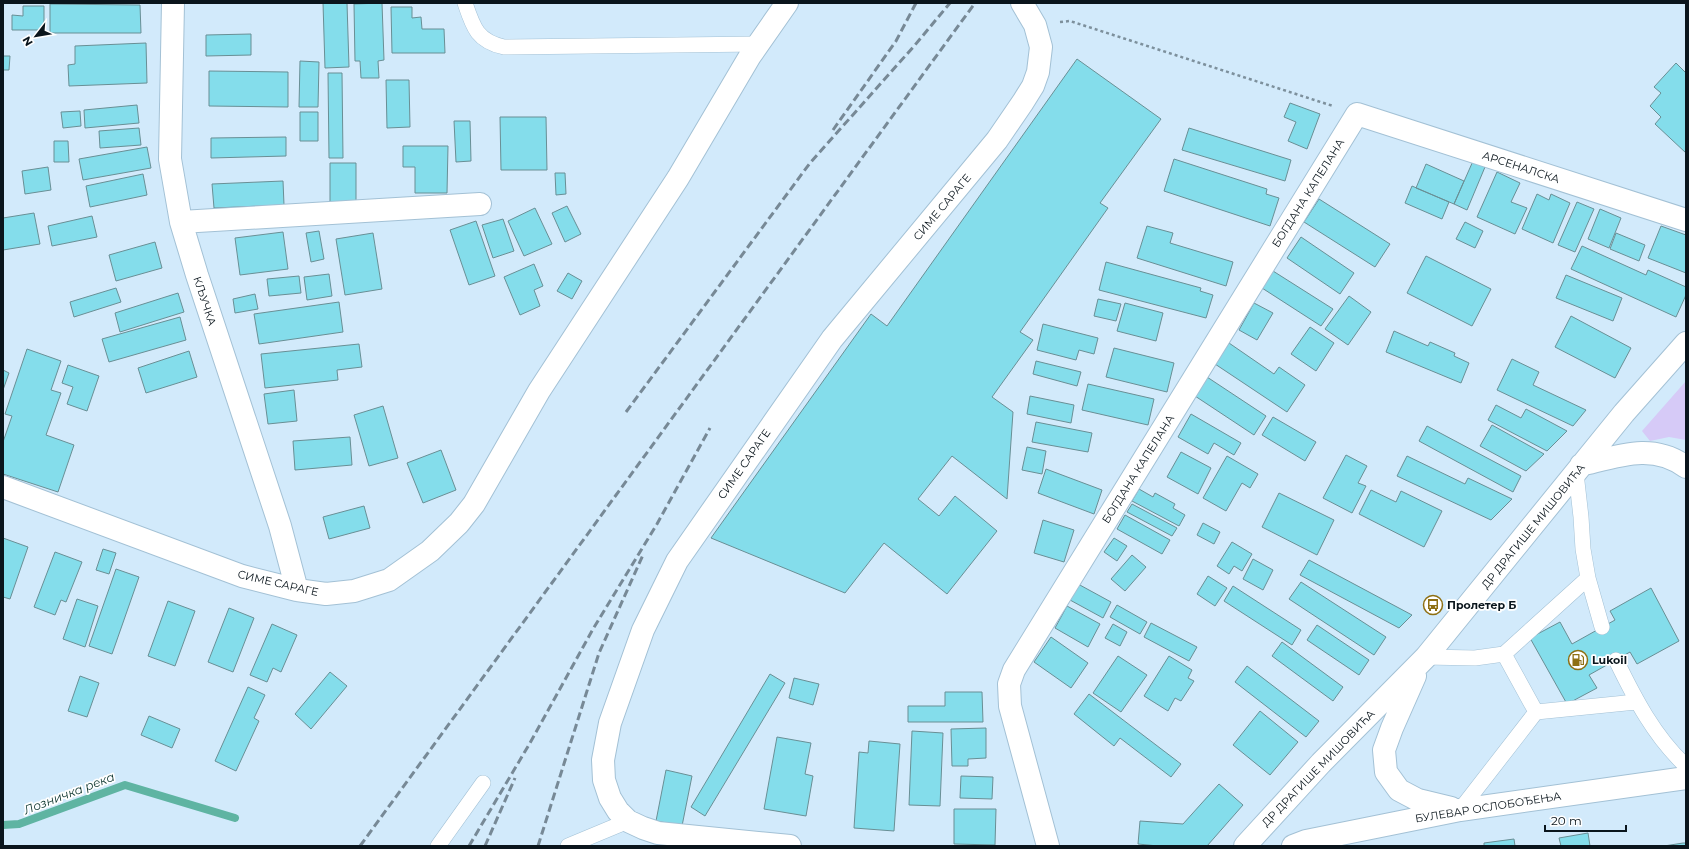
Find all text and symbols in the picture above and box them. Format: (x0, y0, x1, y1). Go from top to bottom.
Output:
north arrow (16, 16, 56, 56)
text: N (19, 34, 36, 49)
street label: БОГДАНА КАПЕЛАНА (1269, 135, 1348, 250)
street label: АРСЕНАЛСКА (1481, 148, 1562, 186)
street label: СИМЕ САРАГЕ (910, 171, 974, 243)
street label: КЉУЧКА (190, 275, 220, 328)
street label: БОГДАНА КАПЕЛАНА (1099, 411, 1178, 526)
street label: СИМЕ САРАГЕ (715, 426, 773, 502)
street label: ДР ДРАГИШЕ МИШОВИЋА (1478, 460, 1588, 591)
street label: СИМЕ САРАГЕ (236, 567, 320, 599)
bus stop icon: Пролетер Б (1422, 594, 1444, 616)
place label: Пролетер Б (1447, 598, 1516, 612)
fuel station icon: Lukoil (1567, 649, 1589, 671)
place label: Lukoil (1592, 653, 1627, 667)
street label: ДР ДРАГИШЕ МИШОВИЋА (1258, 706, 1378, 829)
water label: Лозничка река (21, 769, 116, 818)
street label: БУЛЕВАР ОСЛОБОЂЕЊА (1414, 788, 1563, 825)
scale bar (1545, 807, 1626, 833)
text: 20 m (1551, 813, 1582, 828)

